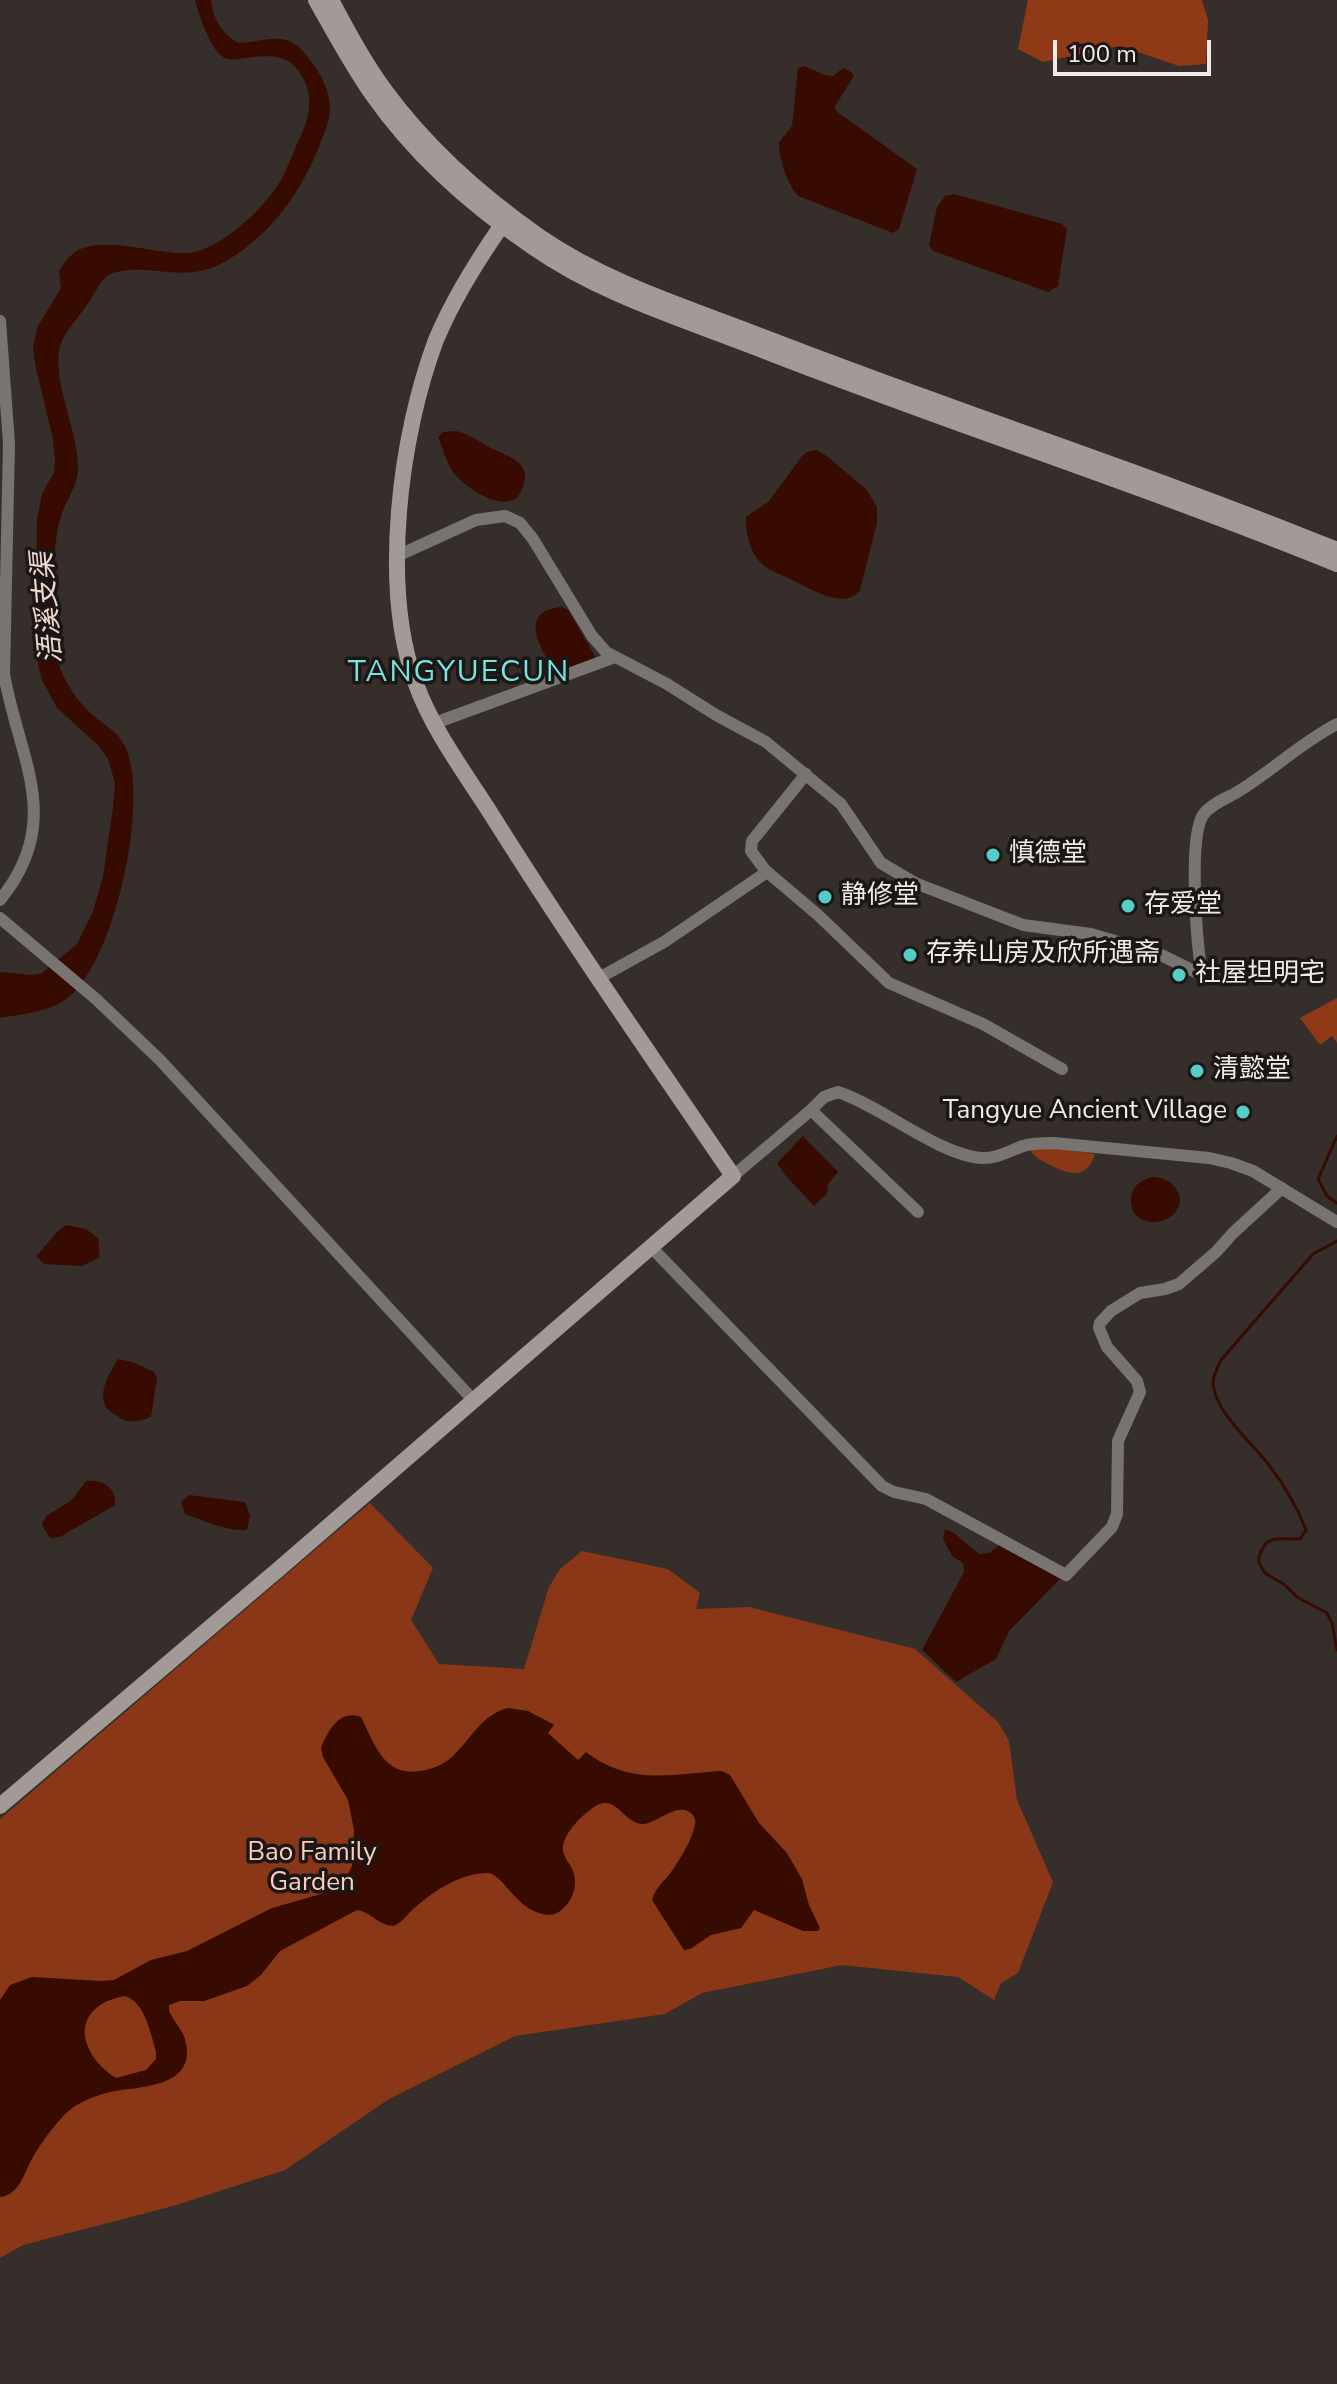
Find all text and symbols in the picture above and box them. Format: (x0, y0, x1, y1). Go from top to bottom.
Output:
scale bar (1057, 24, 1215, 74)
text: 100 m (1067, 38, 1137, 70)
water label: 浯溪支渠 (27, 551, 71, 665)
district label: TANGYUECUN (348, 656, 570, 692)
place label: 慎德堂 (1009, 839, 1087, 871)
marker: 慎德堂 (984, 846, 1002, 864)
place label: 静修堂 (841, 881, 919, 913)
marker: 静修堂 (816, 888, 834, 906)
place label: 存爱堂 (1144, 890, 1222, 922)
marker: 存爱堂 (1119, 897, 1137, 915)
place label: 存养山房及欣所遇斋 (926, 939, 1160, 971)
marker: 存养山房及欣所遇斋 (901, 946, 919, 964)
place label: 社屋坦明宅 (1195, 959, 1325, 991)
marker: 社屋坦明宅 (1170, 966, 1188, 984)
place label: 清懿堂 (1213, 1055, 1291, 1087)
marker: 清懿堂 (1188, 1062, 1206, 1080)
place label: Tangyue Ancient Village (943, 1096, 1227, 1128)
marker: Tangyue Ancient Village (1234, 1103, 1252, 1121)
park label: Bao Family Garden (247, 1838, 377, 1900)

